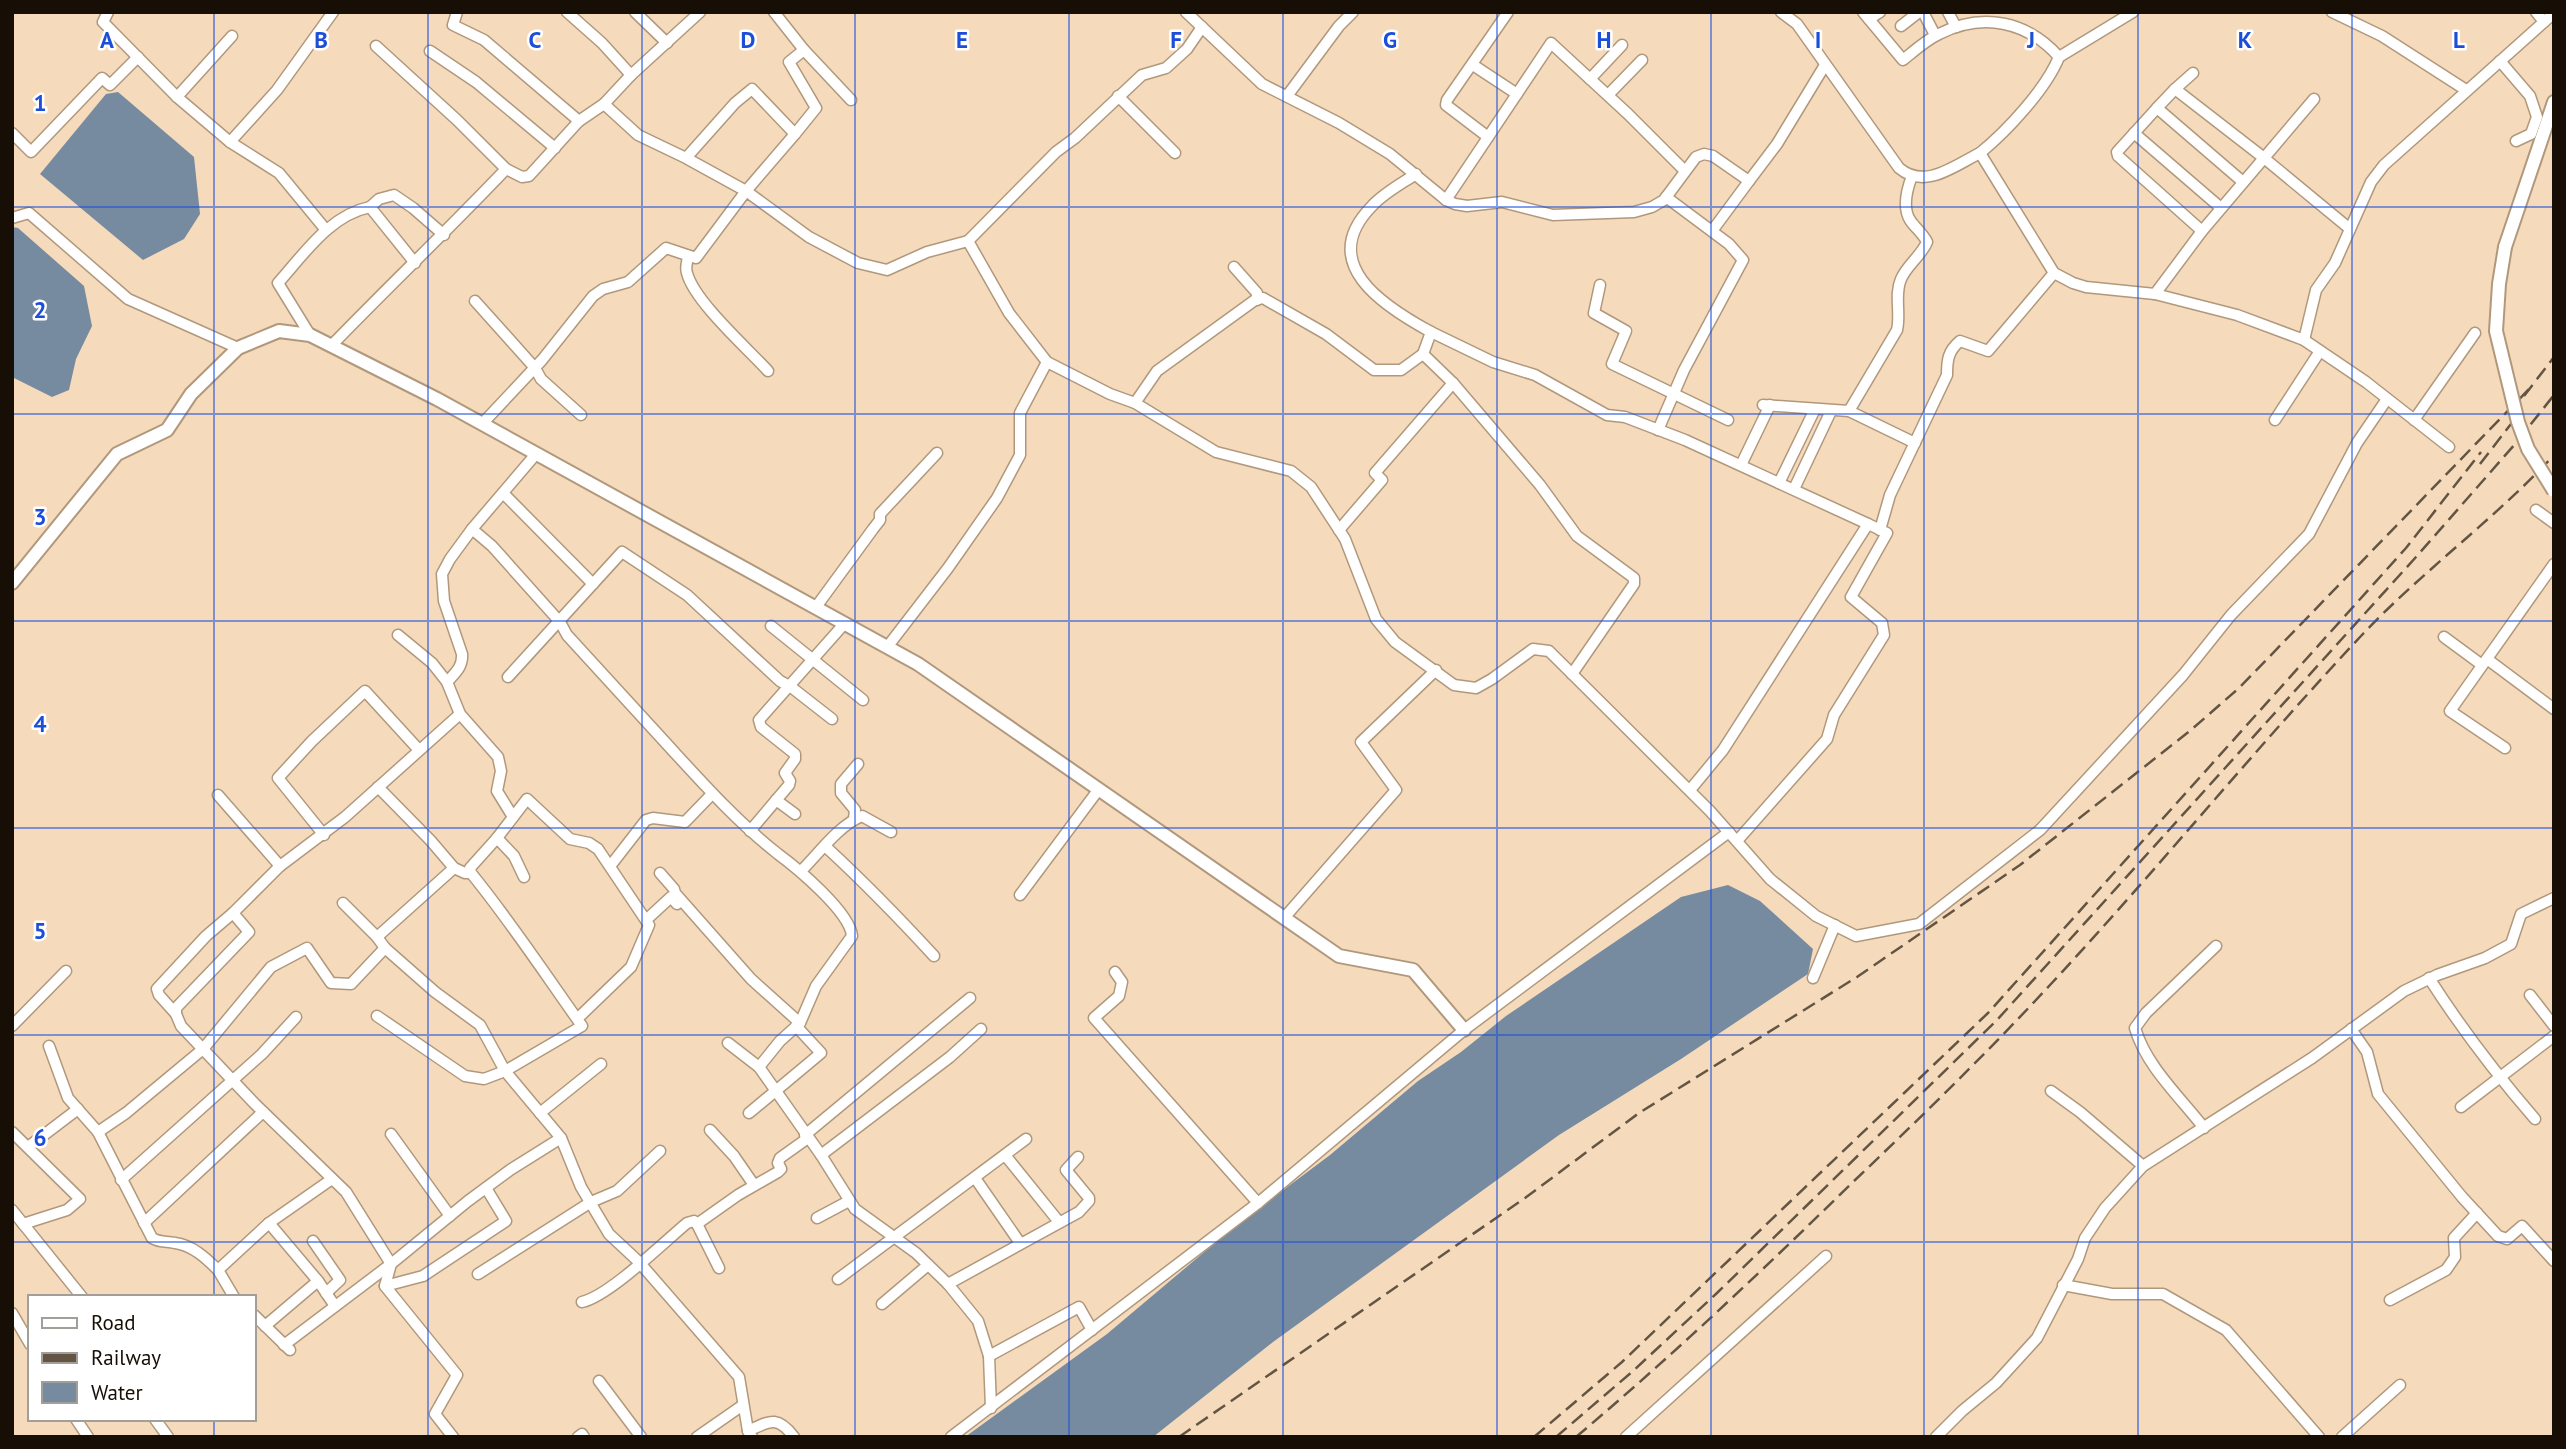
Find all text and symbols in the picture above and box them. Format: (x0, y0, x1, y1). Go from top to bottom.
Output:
text: A (100, 25, 114, 54)
text: B (314, 25, 328, 54)
text: C (529, 25, 542, 54)
text: D (741, 25, 755, 54)
text: E (956, 25, 968, 54)
text: F (1170, 25, 1182, 54)
text: G (1383, 25, 1397, 54)
text: H (1597, 25, 1611, 54)
text: I (1815, 25, 1821, 54)
text: J (2026, 25, 2035, 54)
text: K (2238, 25, 2252, 54)
text: L (2453, 25, 2465, 54)
text: 1 (33, 88, 47, 117)
text: 2 (33, 295, 47, 324)
text: 3 (33, 502, 47, 531)
text: 4 (33, 709, 47, 738)
text: 5 (33, 916, 47, 945)
text: 6 (33, 1123, 47, 1152)
legend (28, 1295, 256, 1421)
text: Road (91, 1309, 135, 1336)
text: Railway (91, 1344, 161, 1371)
text: Water (91, 1379, 143, 1406)

